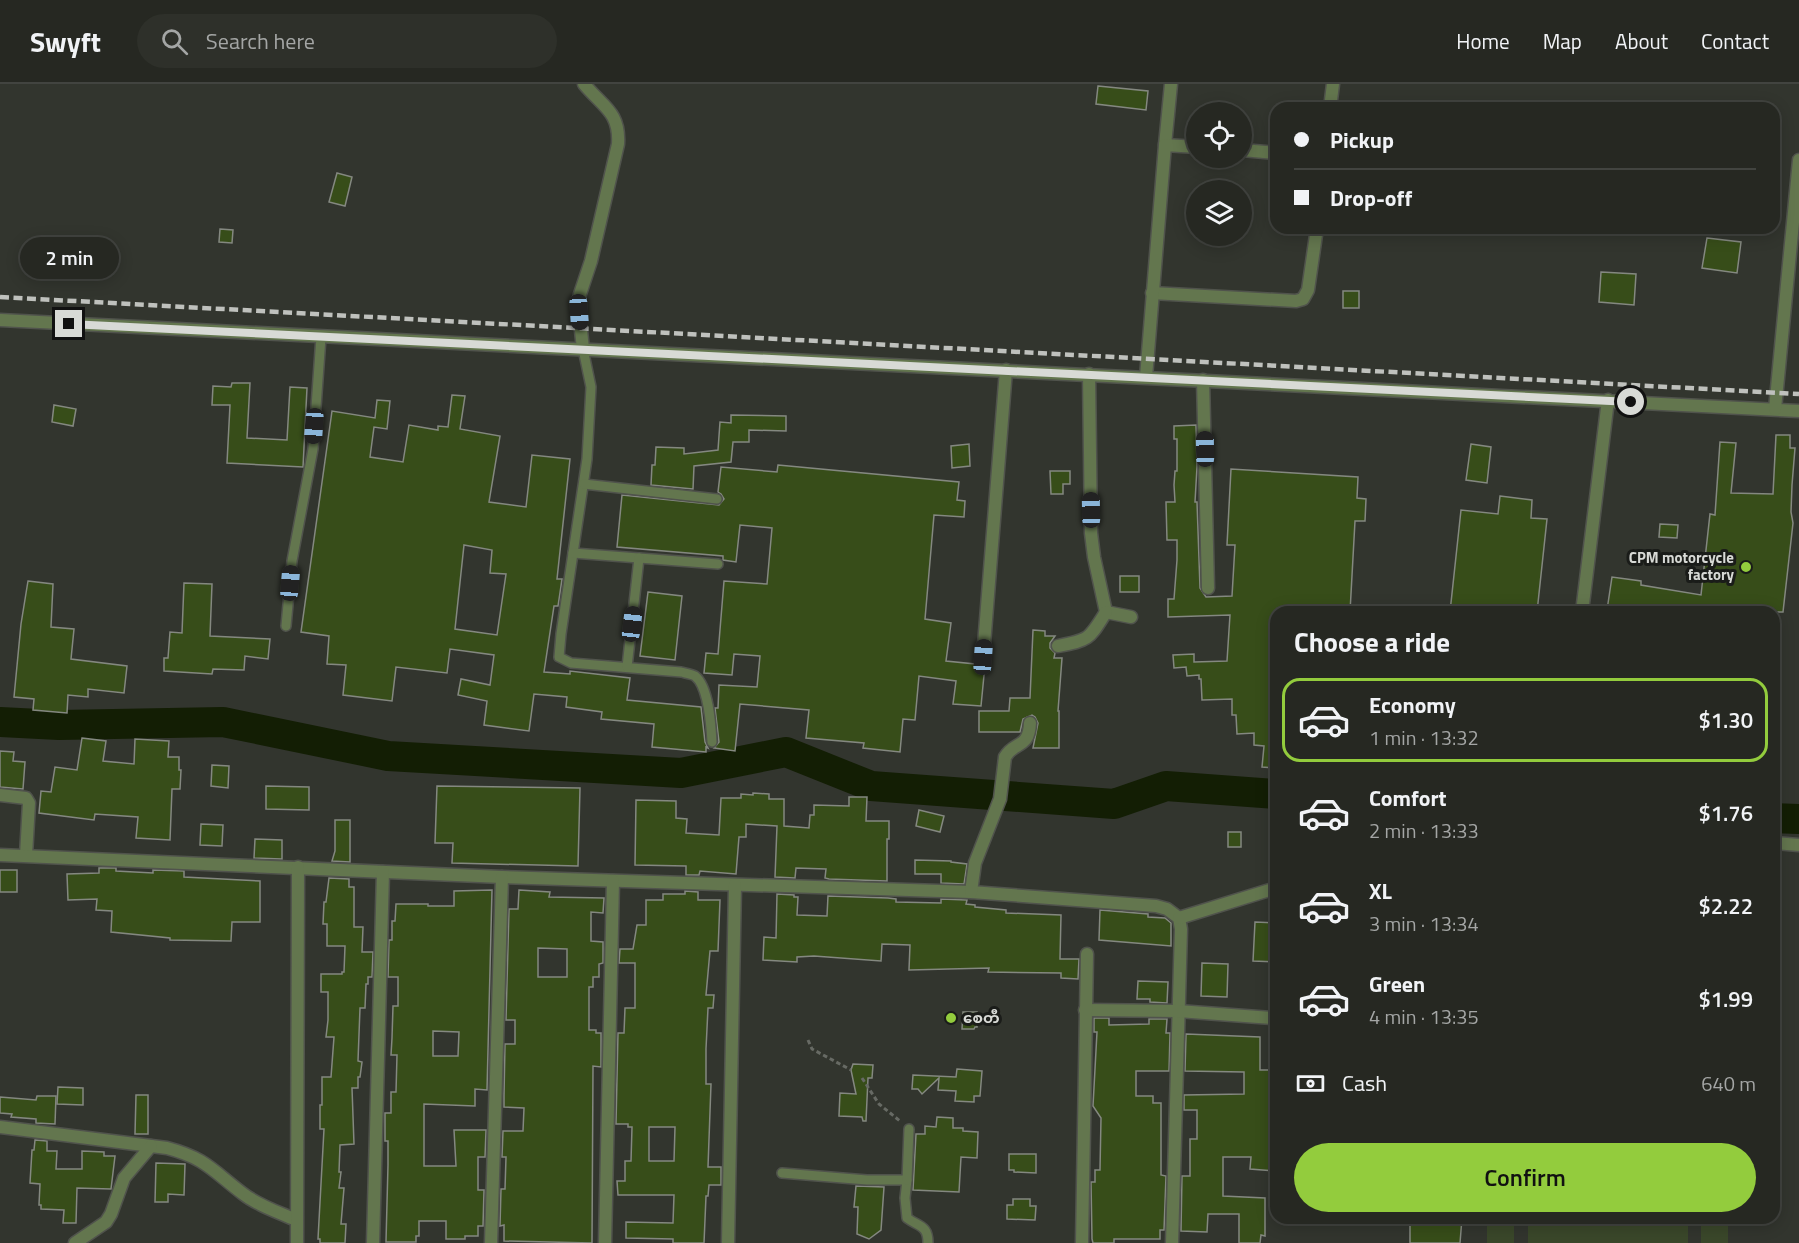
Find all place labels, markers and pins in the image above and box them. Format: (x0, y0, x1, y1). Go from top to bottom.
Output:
place label: CPM motorcycle factory (1629, 546, 1734, 586)
marker: CPM motorcycle factory (1739, 560, 1753, 574)
place label: စေတီ (963, 1006, 1000, 1029)
marker: စေတီ (944, 1011, 958, 1025)

